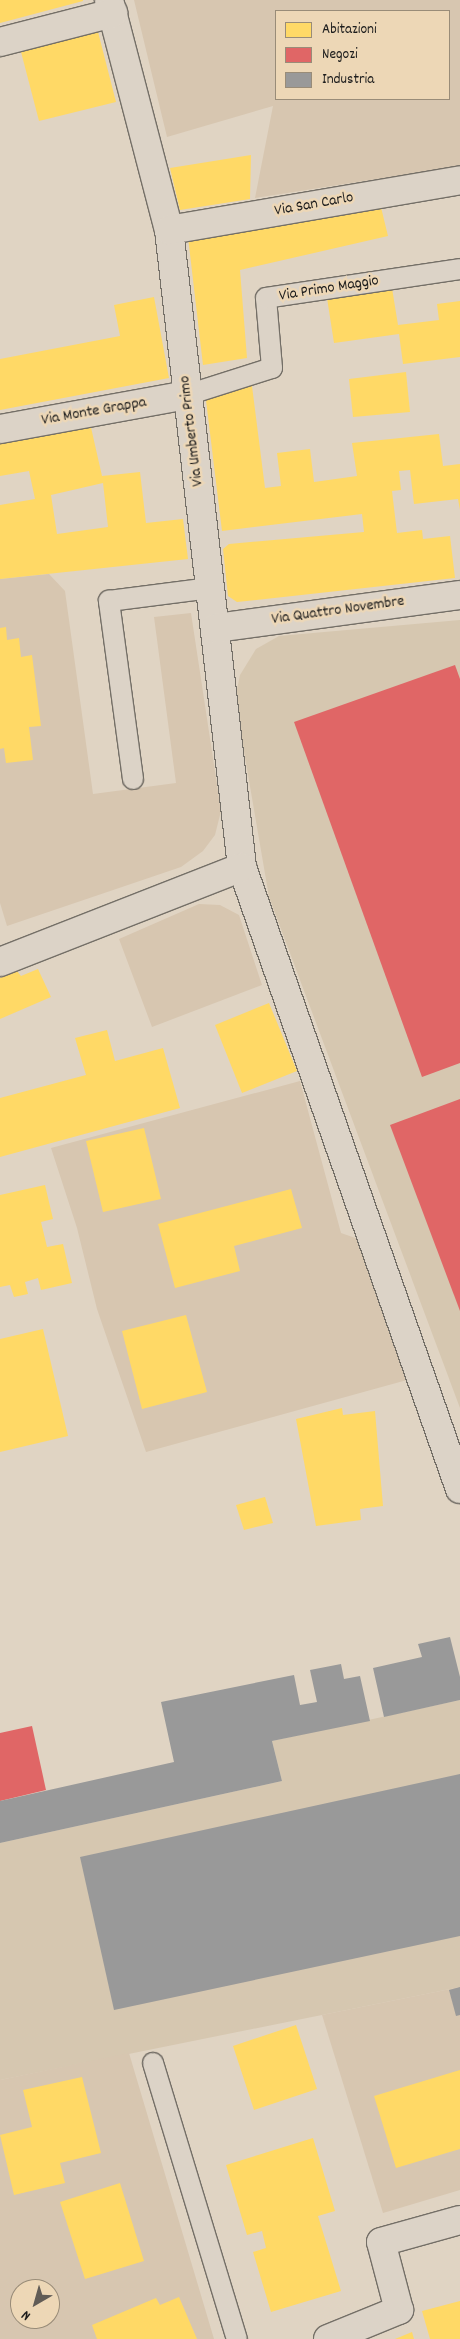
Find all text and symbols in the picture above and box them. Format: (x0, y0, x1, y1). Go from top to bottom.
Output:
legend (275, 10, 450, 100)
text: Abitazioni (322, 19, 377, 41)
text: Negozi (322, 44, 358, 66)
text: Industria (322, 69, 374, 91)
street label: Via San Carlo (273, 189, 355, 221)
street label: Via Primo Maggio (278, 272, 380, 306)
street label: Via Umberto Primo (176, 375, 208, 487)
street label: Via Monte Grappa (40, 393, 148, 431)
street label: Via Quattro Novembre (270, 592, 406, 630)
north arrow (10, 2279, 60, 2329)
text: N (18, 2305, 35, 2325)

